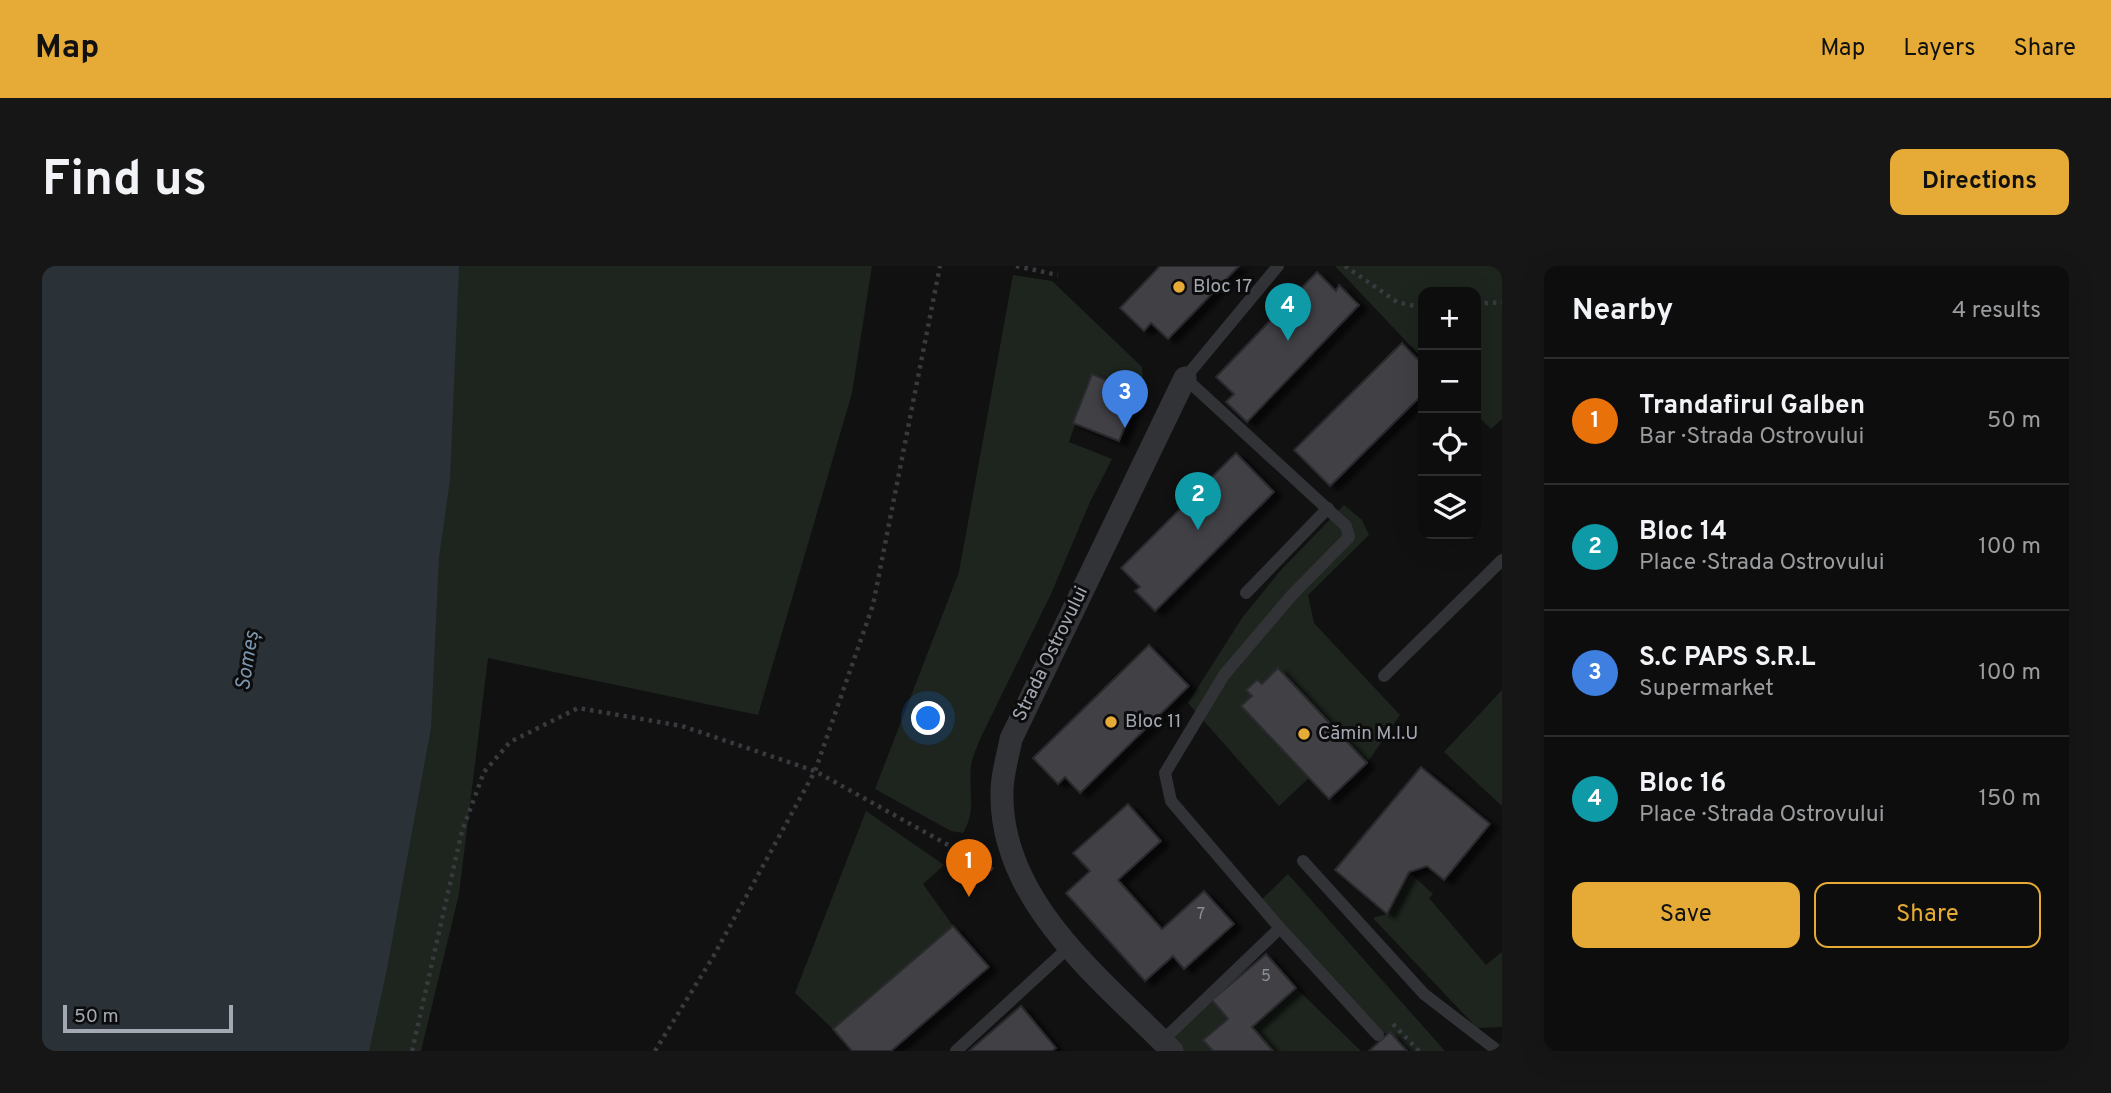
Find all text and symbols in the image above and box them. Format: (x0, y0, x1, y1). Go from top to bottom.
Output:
text: Map (35, 28, 99, 70)
text: Map (1820, 34, 1865, 64)
text: Layers (1903, 34, 1975, 64)
text: Share (2013, 34, 2076, 64)
button: Directions (1890, 149, 2069, 215)
text: Find us (42, 151, 207, 213)
place label: Bloc 17 (1193, 275, 1252, 299)
marker: Bloc 17 (1171, 279, 1187, 295)
pin: 4 (1265, 283, 1311, 341)
map controls (1418, 287, 1481, 539)
button: + (1418, 287, 1481, 350)
text: Nearby (1572, 293, 1673, 330)
text: 4 results (1952, 297, 2041, 326)
button: − (1418, 350, 1481, 413)
pin: 3 (1102, 370, 1148, 428)
text: Trandafirul Galben (1639, 390, 1865, 423)
text: 1 (1590, 407, 1600, 436)
text: 50 m (1987, 407, 2041, 436)
button: locate (1418, 413, 1481, 476)
text: Bar · Strada Ostrovului (1639, 423, 1864, 452)
pin: 2 (1175, 472, 1221, 530)
button: layers (1418, 476, 1481, 539)
text: Bloc 14 (1639, 516, 1727, 549)
text: 2 (1588, 533, 1602, 562)
text: 100 m (1978, 533, 2041, 562)
text: Place · Strada Ostrovului (1639, 549, 1885, 578)
street label: Strada Ostrovului (1008, 583, 1094, 725)
water label: Someș (230, 629, 266, 693)
text: S.C PAPS S.R.L (1639, 642, 1816, 675)
text: 3 (1588, 659, 1602, 688)
text: 100 m (1978, 659, 2041, 688)
text: Supermarket (1639, 675, 1774, 704)
your location (911, 701, 945, 735)
place label: Bloc 11 (1125, 710, 1182, 734)
marker: Bloc 11 (1103, 714, 1119, 730)
place label: Cămin M.I.U (1318, 722, 1418, 746)
marker: Cămin M.I.U (1296, 726, 1312, 742)
text: Bloc 16 (1639, 768, 1726, 801)
text: 4 (1588, 785, 1602, 814)
text: 150 m (1979, 785, 2041, 814)
text: Place · Strada Ostrovului (1639, 801, 1885, 830)
pin: 1 (946, 839, 992, 897)
button: Save (1572, 882, 1800, 948)
button: Share (1814, 882, 2041, 948)
house number: 7 (1197, 905, 1205, 925)
house number: 5 (1261, 967, 1271, 987)
scale bar (63, 1002, 233, 1034)
text: 50 m (74, 1005, 119, 1029)

